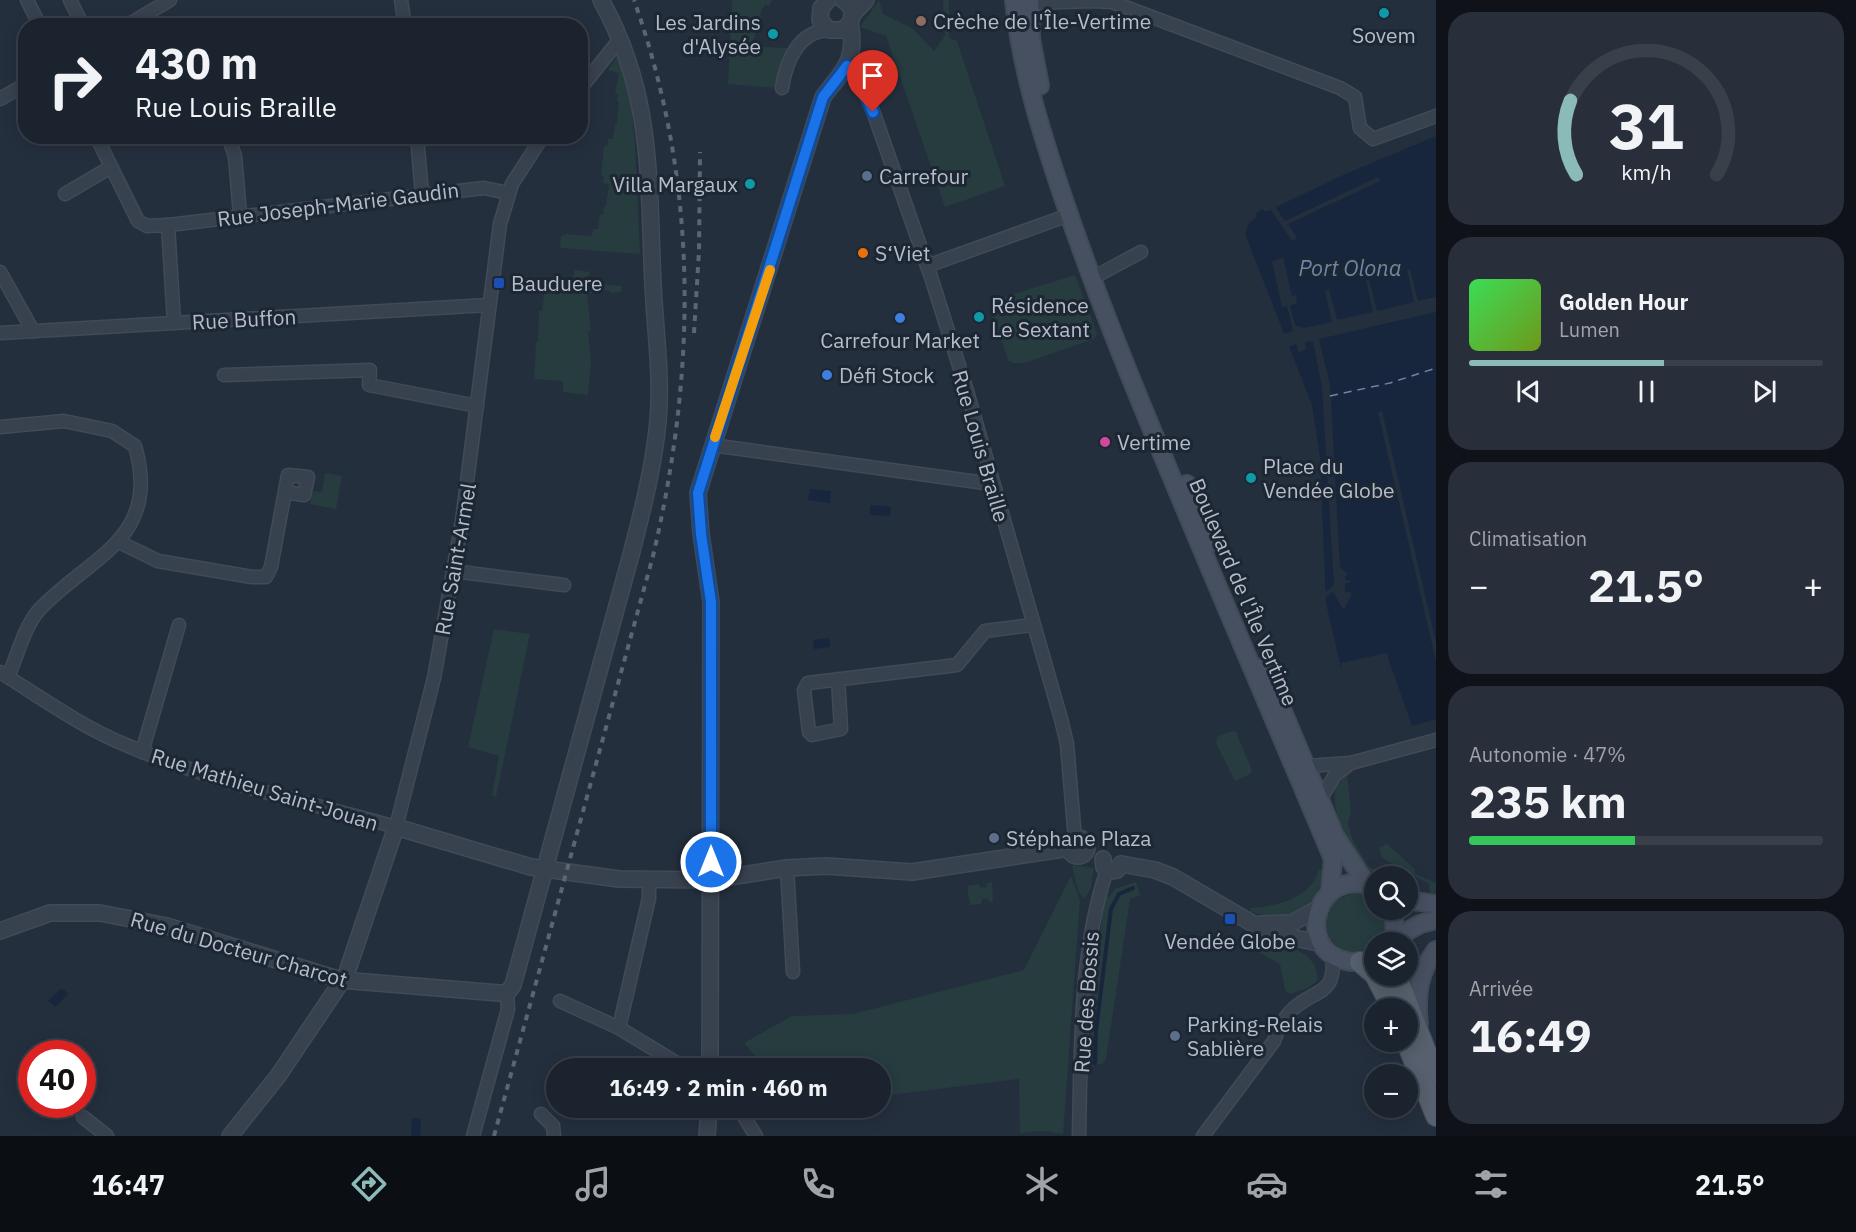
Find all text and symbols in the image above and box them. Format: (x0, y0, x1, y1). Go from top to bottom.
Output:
marker: Sovem (1377, 6, 1391, 20)
place label: Crèche de l'Île-Vertime (933, 7, 1151, 35)
place label: Les Jardins d'Alysée (655, 8, 761, 60)
marker: Crèche de l'Île-Vertime (914, 14, 928, 28)
place label: Sovem (1352, 21, 1416, 49)
marker: Les Jardins d'Alysée (766, 27, 780, 41)
text: 430 m (135, 36, 258, 91)
icon: right (36, 42, 114, 120)
pin (847, 50, 898, 112)
icon: arrive (856, 59, 889, 92)
text: 31 (1609, 86, 1683, 167)
text: Rue Louis Braille (135, 89, 337, 124)
text: km/h (1621, 159, 1671, 187)
place label: Carrefour (879, 162, 969, 190)
marker: Carrefour (860, 169, 874, 183)
place label: Villa Margaux (612, 170, 738, 198)
street label: Rue Joseph-Marie Gaudin (216, 175, 460, 233)
marker: Villa Margaux (743, 177, 757, 191)
place label: S‘Viet (875, 239, 930, 267)
marker: S‘Viet (856, 246, 870, 260)
water label: Port Olona (1298, 253, 1402, 282)
place label: Bauduere (511, 269, 603, 297)
marker: Bauduere (492, 276, 506, 290)
text: Golden Hour (1559, 287, 1688, 316)
place label: Résidence Le Sextant (991, 291, 1090, 343)
street label: Rue Buffon (191, 302, 297, 336)
marker: Résidence Le Sextant (972, 310, 986, 324)
marker: Carrefour Market (893, 311, 907, 325)
text: Lumen (1559, 316, 1620, 343)
place label: Carrefour Market (820, 326, 980, 354)
place label: Défi Stock (839, 361, 934, 389)
street label: Rue Louis Braille (946, 367, 1016, 525)
marker: Défi Stock (820, 368, 834, 382)
icon: previous (1512, 375, 1545, 408)
icon: pause (1630, 375, 1663, 408)
icon: next (1748, 375, 1781, 408)
place label: Vertime (1117, 428, 1191, 456)
marker: Vertime (1098, 435, 1112, 449)
place label: Place du Vendée Globe (1263, 452, 1395, 504)
marker: Place du Vendée Globe (1244, 471, 1258, 485)
street label: Boulevard de l'Île Vertime (1183, 474, 1305, 710)
street label: Rue Saint-Armel (428, 480, 482, 637)
text: Climatisation (1469, 525, 1587, 552)
text: 21.5° (1588, 556, 1704, 614)
text: − (1469, 564, 1489, 607)
text: + (1803, 564, 1823, 607)
street label: Rue Mathieu Saint-Jouan (148, 741, 382, 837)
text: Autonomie · 47% (1469, 741, 1626, 768)
text: 235 km (1469, 772, 1627, 830)
place label: Stéphane Plaza (1006, 824, 1151, 852)
position arrow (679, 830, 743, 894)
marker: Stéphane Plaza (987, 831, 1001, 845)
map controls (1364, 866, 1418, 1118)
button: search (1364, 866, 1418, 920)
street label: Rue du Docteur Charcot (127, 905, 351, 993)
marker: Vendée Globe (1223, 912, 1237, 926)
place label: Vendée Globe (1164, 927, 1296, 955)
street label: Rue des Bossis (1067, 930, 1105, 1074)
button: layers (1364, 932, 1418, 986)
text: Arrivée (1469, 975, 1533, 1002)
button: + (1364, 998, 1418, 1052)
text: 16:49 (1469, 1006, 1592, 1064)
place label: Parking-Relais Sablière (1187, 1010, 1323, 1062)
marker: Parking-Relais Sablière (1168, 1029, 1182, 1043)
speed limit sign: 40 (18, 1040, 96, 1118)
button: − (1364, 1064, 1418, 1118)
text: 16:49 · 2 min · 460 m (609, 1073, 828, 1102)
icon: directions (348, 1163, 390, 1205)
icon: music (572, 1163, 614, 1205)
icon: phone (797, 1163, 839, 1205)
icon: climate (1021, 1163, 1063, 1205)
icon: car (1246, 1163, 1288, 1205)
icon: filters (1470, 1163, 1512, 1205)
text: 16:47 (91, 1167, 165, 1202)
text: 21.5° (1695, 1167, 1765, 1202)

